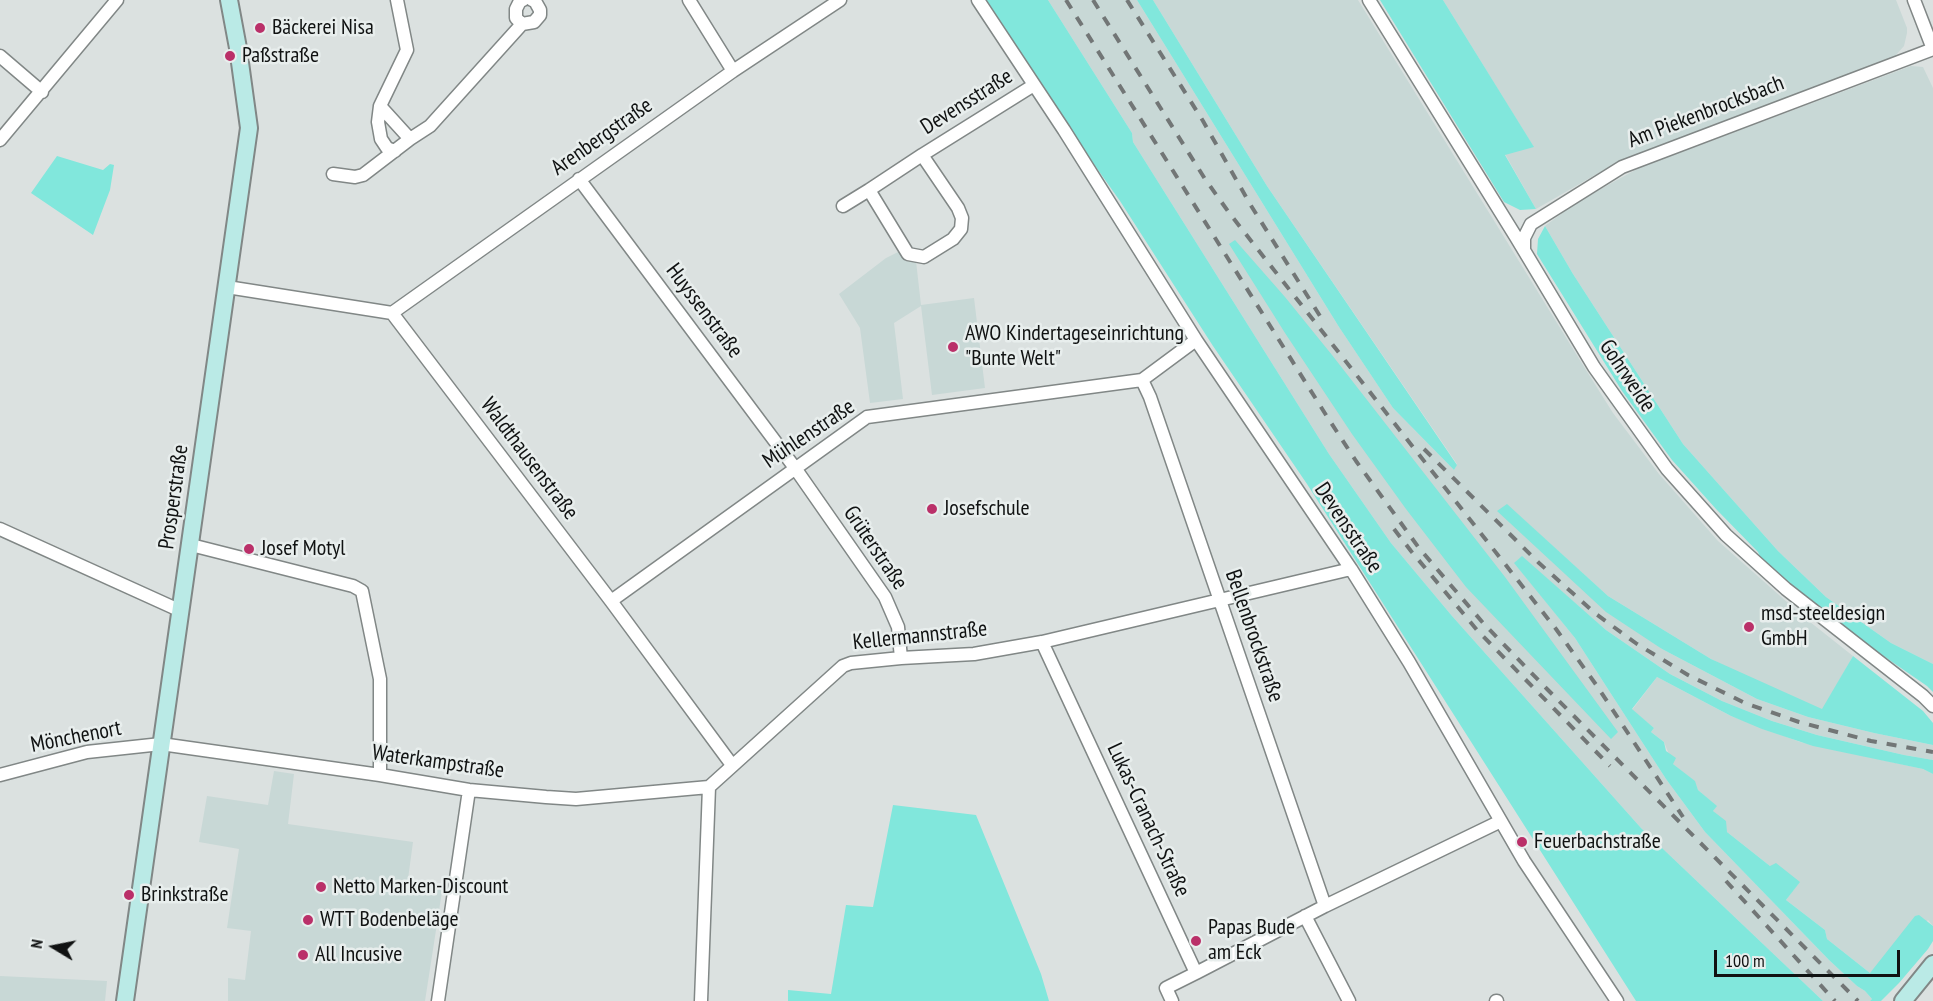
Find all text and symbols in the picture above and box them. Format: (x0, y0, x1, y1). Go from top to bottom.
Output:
place label: Bäckerei Nisa (272, 15, 374, 41)
marker: Bäckerei Nisa (253, 21, 267, 35)
place label: Paßstraße (242, 43, 319, 69)
marker: Paßstraße (223, 49, 237, 63)
street label: Devensstraße (916, 63, 1018, 141)
street label: Am Piekenbrocksbach (1624, 70, 1788, 154)
street label: Arenbergstraße (546, 92, 658, 182)
street label: Huyssenstraße (660, 259, 748, 363)
place label: AWO Kindertageseinrichtung "Bunte Welt" (965, 321, 1184, 372)
street label: Gohrweide (1593, 335, 1661, 417)
marker: AWO Kindertageseinrichtung "Bunte Welt" (946, 340, 960, 354)
street label: Waldthausenstraße (475, 393, 583, 525)
street label: Mühlenstraße (758, 394, 860, 474)
street label: Prosperstraße (154, 443, 194, 551)
street label: Devensstraße (1308, 478, 1388, 578)
place label: Josefschule (944, 496, 1030, 522)
street label: Grüterstraße (837, 501, 913, 595)
marker: Josefschule (925, 502, 939, 516)
place label: Josef Motyl (261, 536, 345, 562)
marker: Josef Motyl (242, 542, 256, 556)
street label: Bellenbrockstraße (1219, 566, 1289, 706)
place label: msd-steeldesign GmbH (1761, 601, 1885, 652)
street label: Kellermannstraße (851, 616, 989, 656)
marker: msd-steeldesign GmbH (1742, 620, 1756, 634)
street label: Mönchenort (29, 715, 123, 759)
street label: Lukas-Cranach-Straße (1101, 739, 1195, 901)
street label: Waterkampstraße (370, 740, 506, 784)
place label: Feuerbachstraße (1534, 829, 1661, 855)
marker: Feuerbachstraße (1515, 835, 1529, 849)
place label: Netto Marken-Discount (333, 874, 508, 900)
marker: Netto Marken-Discount (314, 880, 328, 894)
place label: Brinkstraße (141, 882, 228, 908)
marker: Brinkstraße (122, 888, 136, 902)
place label: WTT Bodenbeläge (320, 907, 459, 933)
marker: WTT Bodenbeläge (301, 913, 315, 927)
place label: Papas Bude am Eck (1208, 915, 1295, 966)
north arrow (24, 917, 84, 977)
marker: Papas Bude am Eck (1189, 934, 1203, 948)
text: N (26, 938, 47, 950)
scale bar (1717, 938, 1903, 976)
place label: All Incusive (315, 942, 402, 968)
marker: All Incusive (296, 948, 310, 962)
text: 100 m (1725, 949, 1765, 972)

